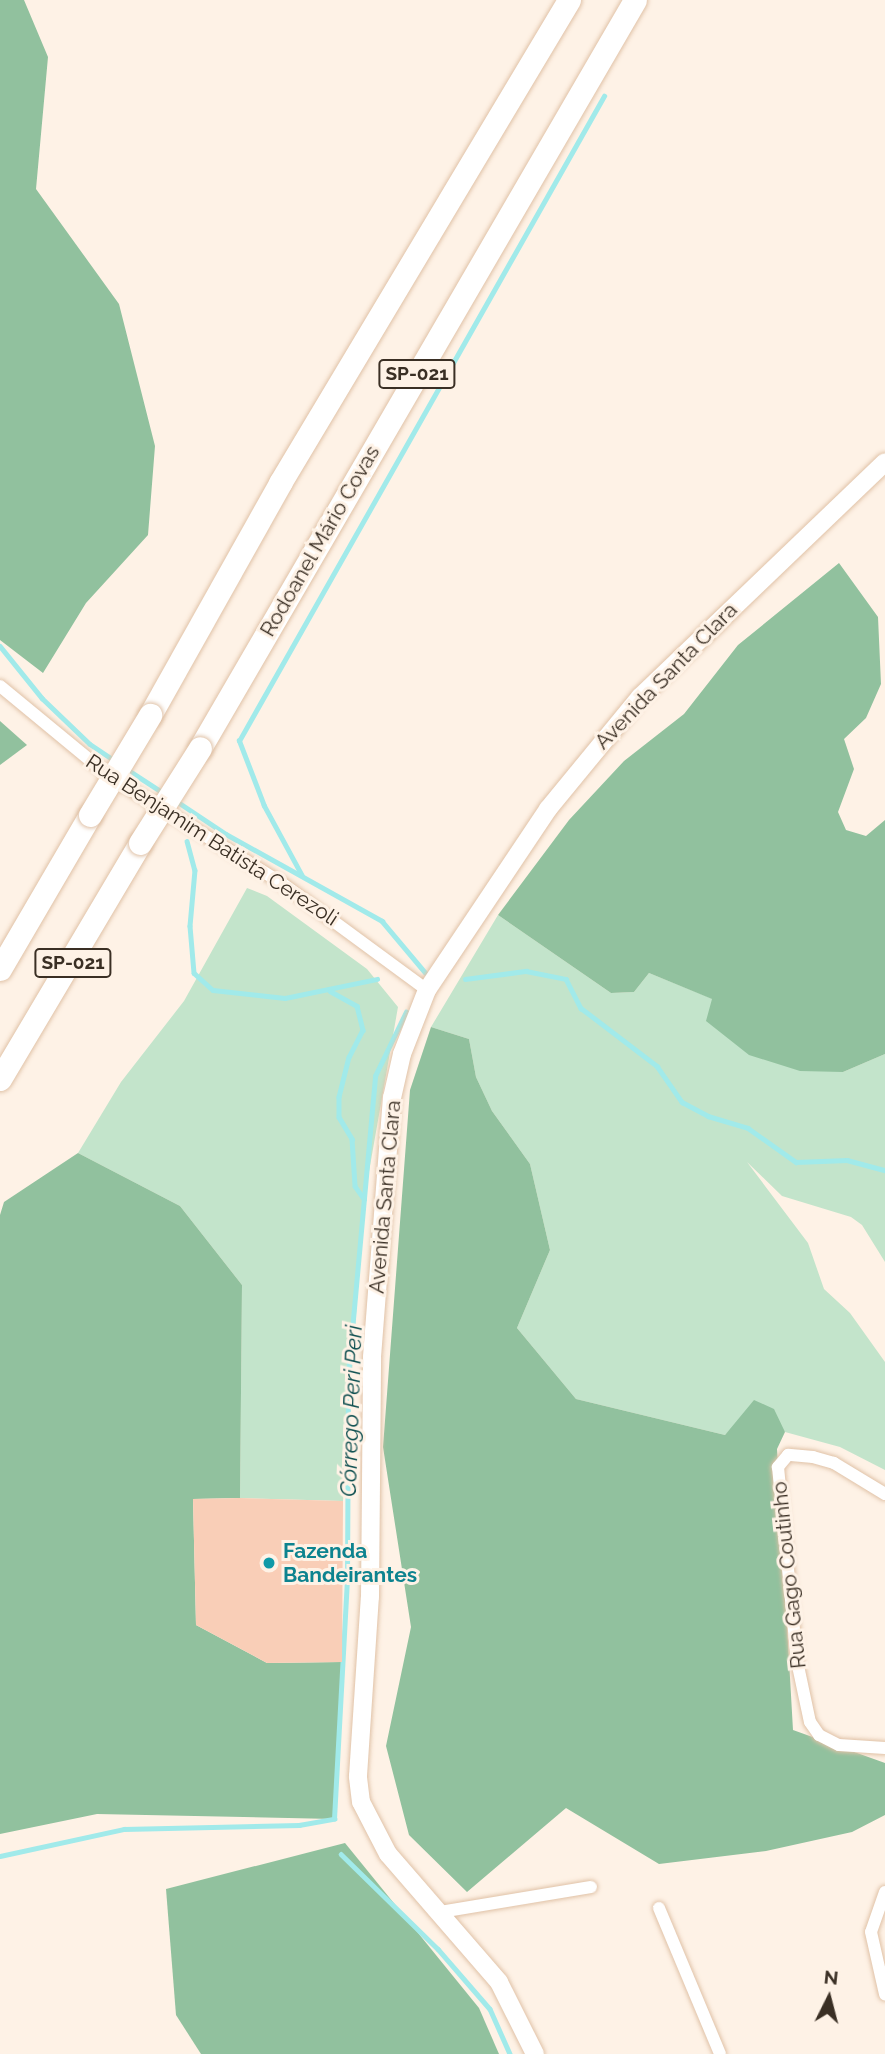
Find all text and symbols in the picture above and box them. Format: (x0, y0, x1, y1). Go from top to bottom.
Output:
road number: SP-021 (377, 358, 457, 390)
street label: Rodoanel Mário Covas (255, 441, 385, 641)
street label: Avenida Santa Clara (590, 598, 742, 754)
street label: Rua Benjamim Batista Cerezoli (81, 749, 343, 931)
road number: SP-021 (33, 948, 113, 979)
street label: Avenida Santa Clara (364, 1099, 406, 1295)
water label: Córrego Peri Peri (334, 1325, 368, 1497)
street label: Rua Gago Coutinho (767, 1480, 811, 1670)
place label: Fazenda Bandeirantes (283, 1538, 417, 1588)
marker: Fazenda Bandeirantes (261, 1555, 277, 1571)
north arrow (794, 1963, 864, 2033)
text: N (823, 1965, 840, 1989)

